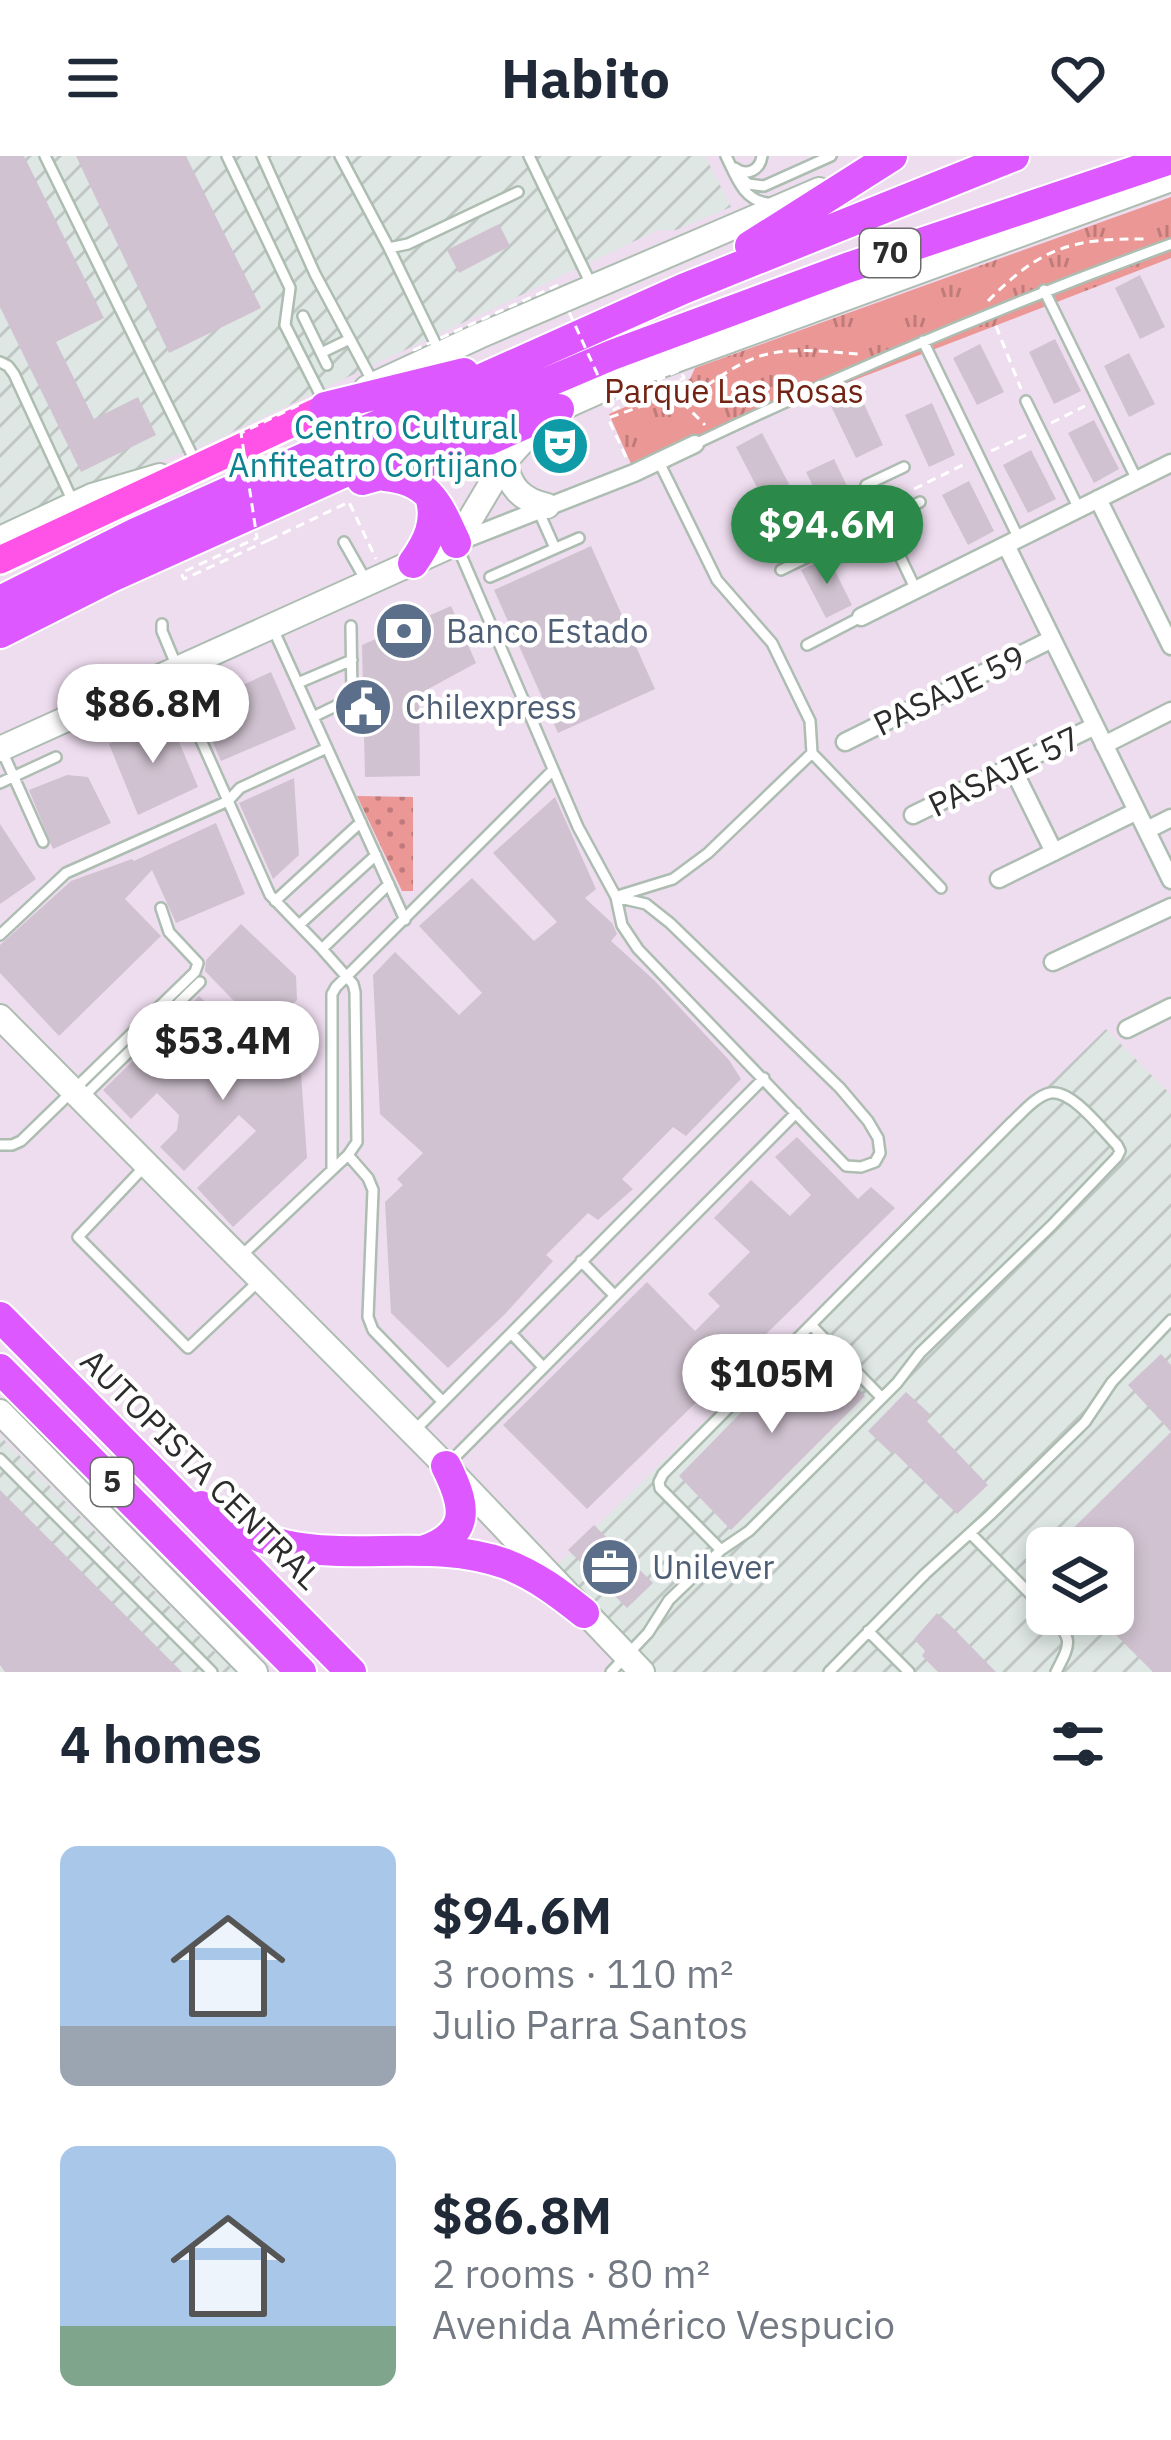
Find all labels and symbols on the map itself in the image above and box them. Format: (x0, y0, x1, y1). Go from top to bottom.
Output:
road number: 70 (860, 229, 920, 277)
park label: Parque Las Rosas (604, 369, 864, 412)
place label: Centro Cultural Anfiteatro Cortijano (228, 405, 518, 486)
theatre icon: Centro Cultural Anfiteatro Cortijano (529, 415, 591, 477)
pin: $94.6M (729, 485, 925, 587)
bank icon: Banco Estado (373, 600, 435, 662)
place label: Banco Estado (446, 609, 649, 652)
street label: PASAJE 59 (866, 634, 1032, 745)
pin: $86.8M (55, 664, 251, 766)
public building icon: Chilexpress (332, 676, 394, 738)
place label: Chilexpress (405, 685, 577, 728)
street label: PASAJE 57 (921, 715, 1087, 826)
pin: $53.4M (125, 1001, 321, 1103)
pin: $105M (688, 1334, 856, 1436)
street label: AUTOPISTA CENTRAL (72, 1339, 331, 1598)
road number: 5 (91, 1458, 133, 1506)
office icon: Unilever (579, 1536, 641, 1598)
place label: Unilever (652, 1545, 774, 1588)

